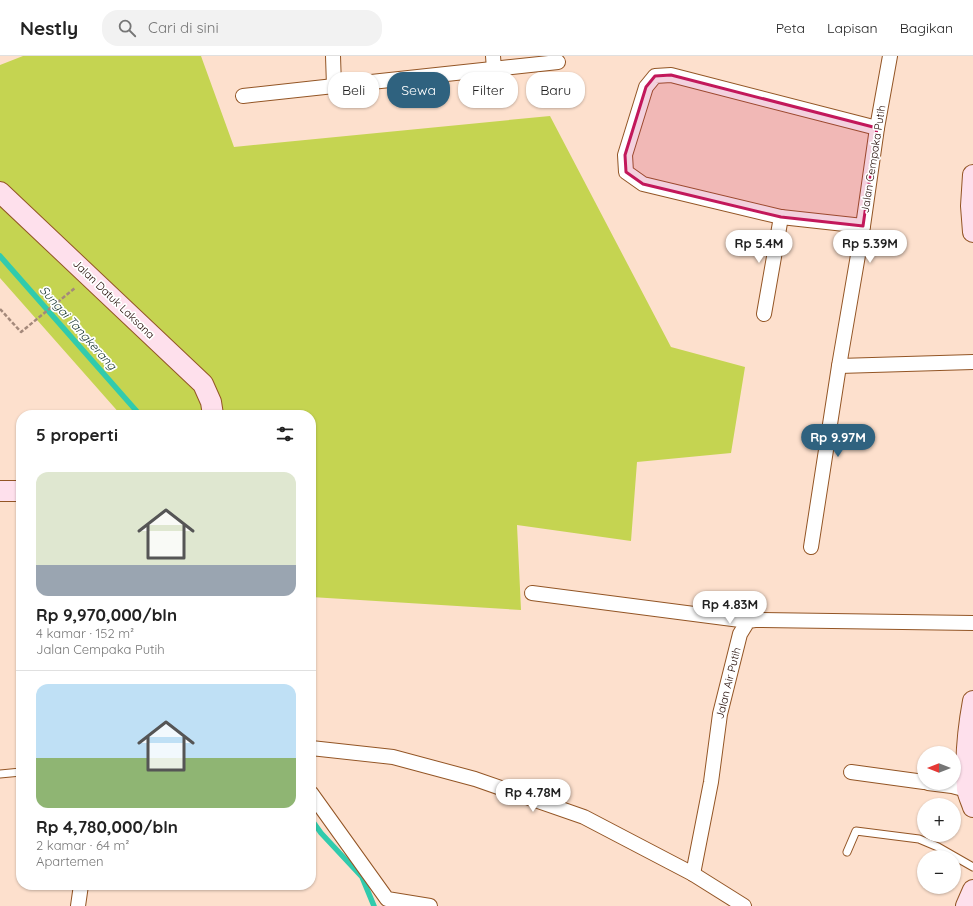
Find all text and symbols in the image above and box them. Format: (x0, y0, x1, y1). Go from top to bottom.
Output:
search box (102, 10, 382, 46)
text: Nestly (20, 16, 78, 40)
icon: search (116, 17, 138, 39)
text: Cari di sini (148, 18, 219, 37)
text: Peta (776, 19, 805, 37)
text: Lapisan (827, 19, 878, 37)
text: Bagikan (900, 19, 953, 37)
chip: Beli (328, 72, 379, 108)
chip: Sewa (387, 72, 450, 108)
chip: Filter (458, 72, 518, 108)
chip: Baru (526, 72, 585, 108)
street label: Jalan Cempaka Putih (858, 104, 888, 214)
pin: Rp 5.4M (722, 230, 796, 264)
pin: Rp 5.39M (829, 230, 911, 264)
text: Rp 5.4M (735, 235, 783, 251)
text: Rp 5.39M (842, 235, 898, 251)
street label: Jalan Datuk Laksana (70, 256, 158, 342)
water label: Sungai Tangkerang (37, 283, 121, 374)
icon: filters (274, 423, 296, 445)
text: 5 properti (36, 424, 118, 445)
pin: Rp 9.97M (797, 424, 879, 458)
text: Rp 9.97M (810, 429, 866, 445)
icon: home (130, 498, 202, 570)
pin: Rp 4.83M (689, 591, 771, 625)
text: Rp 4.83M (702, 596, 758, 612)
text: Rp 9,970,000/bln (36, 604, 177, 625)
text: 4 kamar · 152 m² (36, 625, 134, 641)
text: Jalan Cempaka Putih (36, 641, 165, 657)
street label: Jalan Air Putih (712, 646, 744, 720)
icon: home (130, 710, 202, 782)
north arrow (917, 746, 961, 790)
map controls (917, 746, 961, 894)
pin: Rp 4.78M (492, 779, 574, 813)
text: Rp 4.78M (505, 784, 561, 800)
button: + (917, 798, 961, 842)
text: Rp 4,780,000/bln (36, 816, 178, 837)
text: 2 kamar · 64 m² (36, 837, 129, 853)
button: − (917, 850, 961, 894)
text: Apartemen (36, 853, 104, 869)

